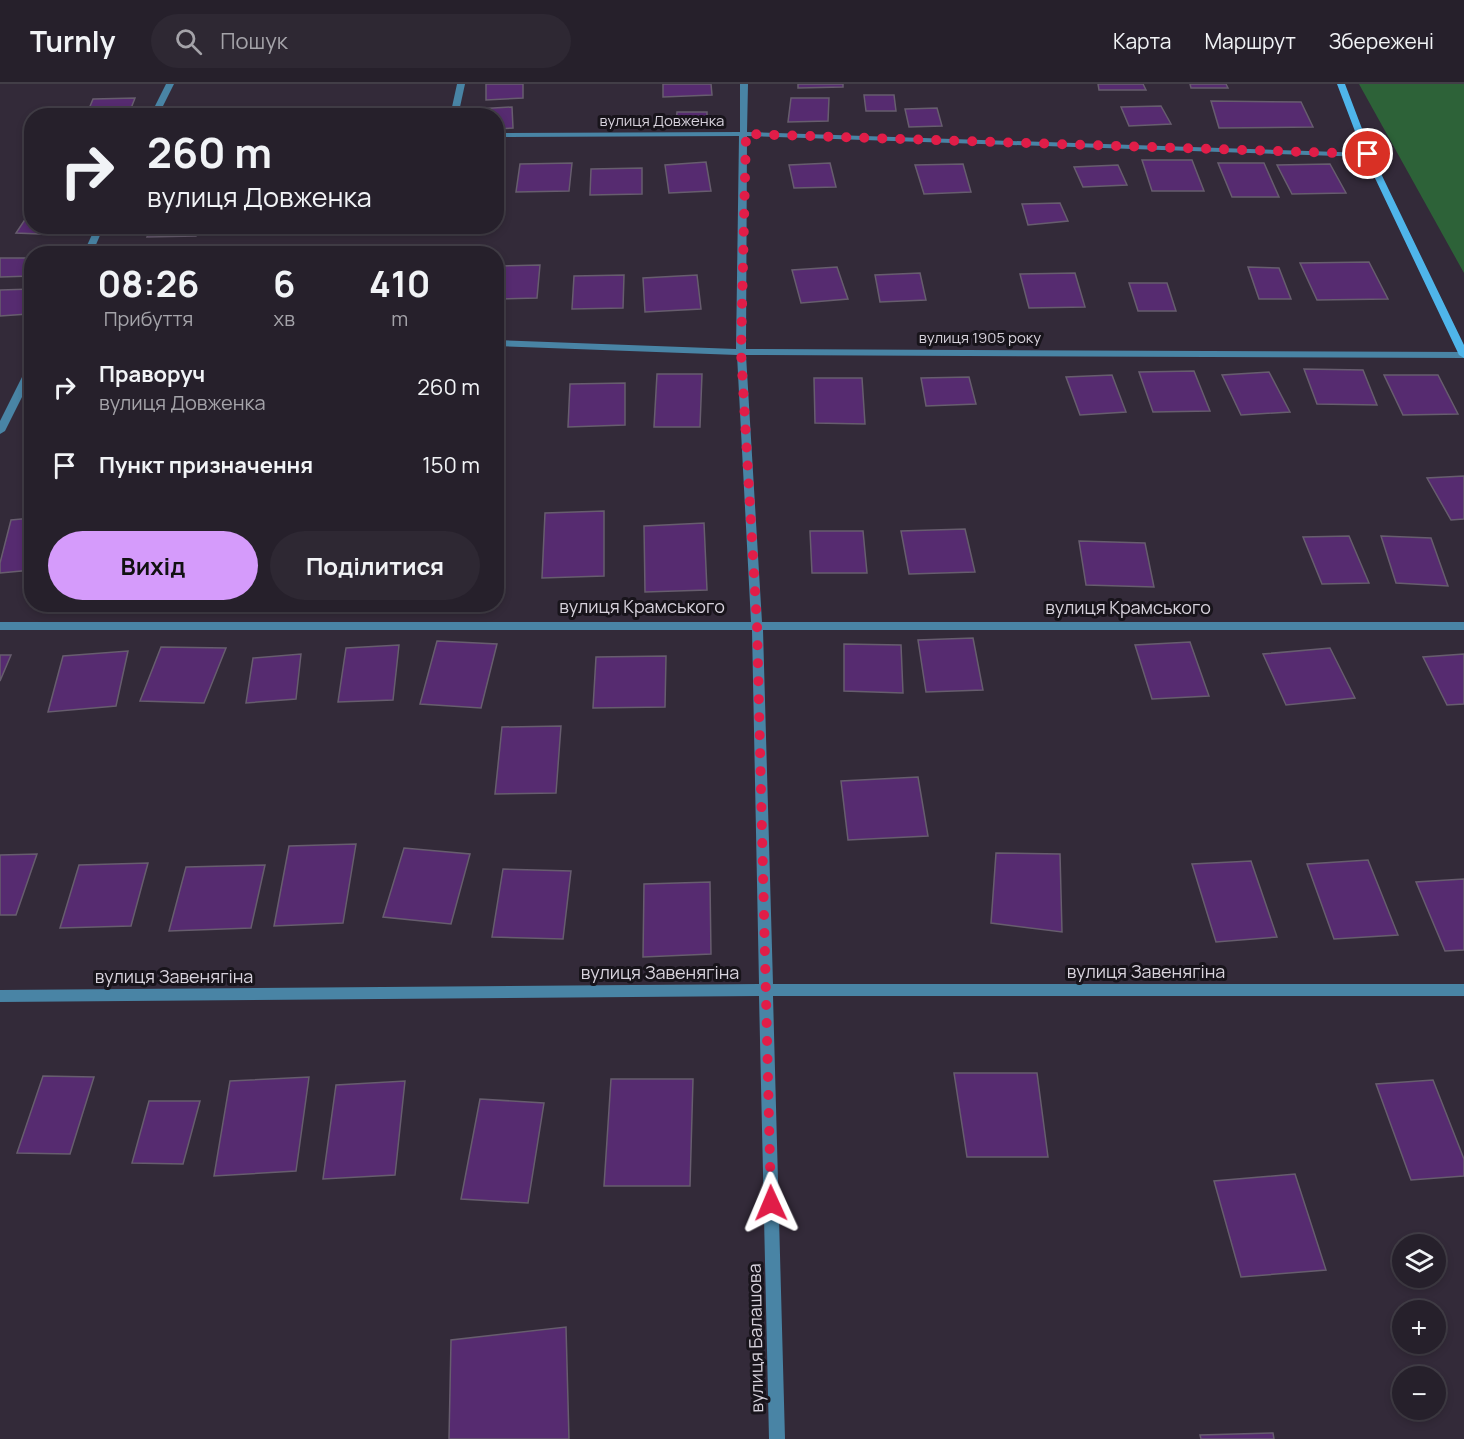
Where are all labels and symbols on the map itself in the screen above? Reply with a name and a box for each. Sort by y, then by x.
street label: вулиця Довженка [600,110,724,131]
pin [1342,128,1393,179]
street label: вулиця 1905 року [919,327,1041,348]
street label: вулиця Крамського [559,594,725,618]
street label: вулиця Крамського [1045,595,1211,619]
street label: вулиця Завенягіна [1067,959,1225,983]
street label: вулиця Завенягіна [581,960,739,984]
street label: вулиця Завенягіна [95,964,253,988]
position arrow [739,1171,803,1235]
street label: вулиця Балашова [742,1263,768,1413]

